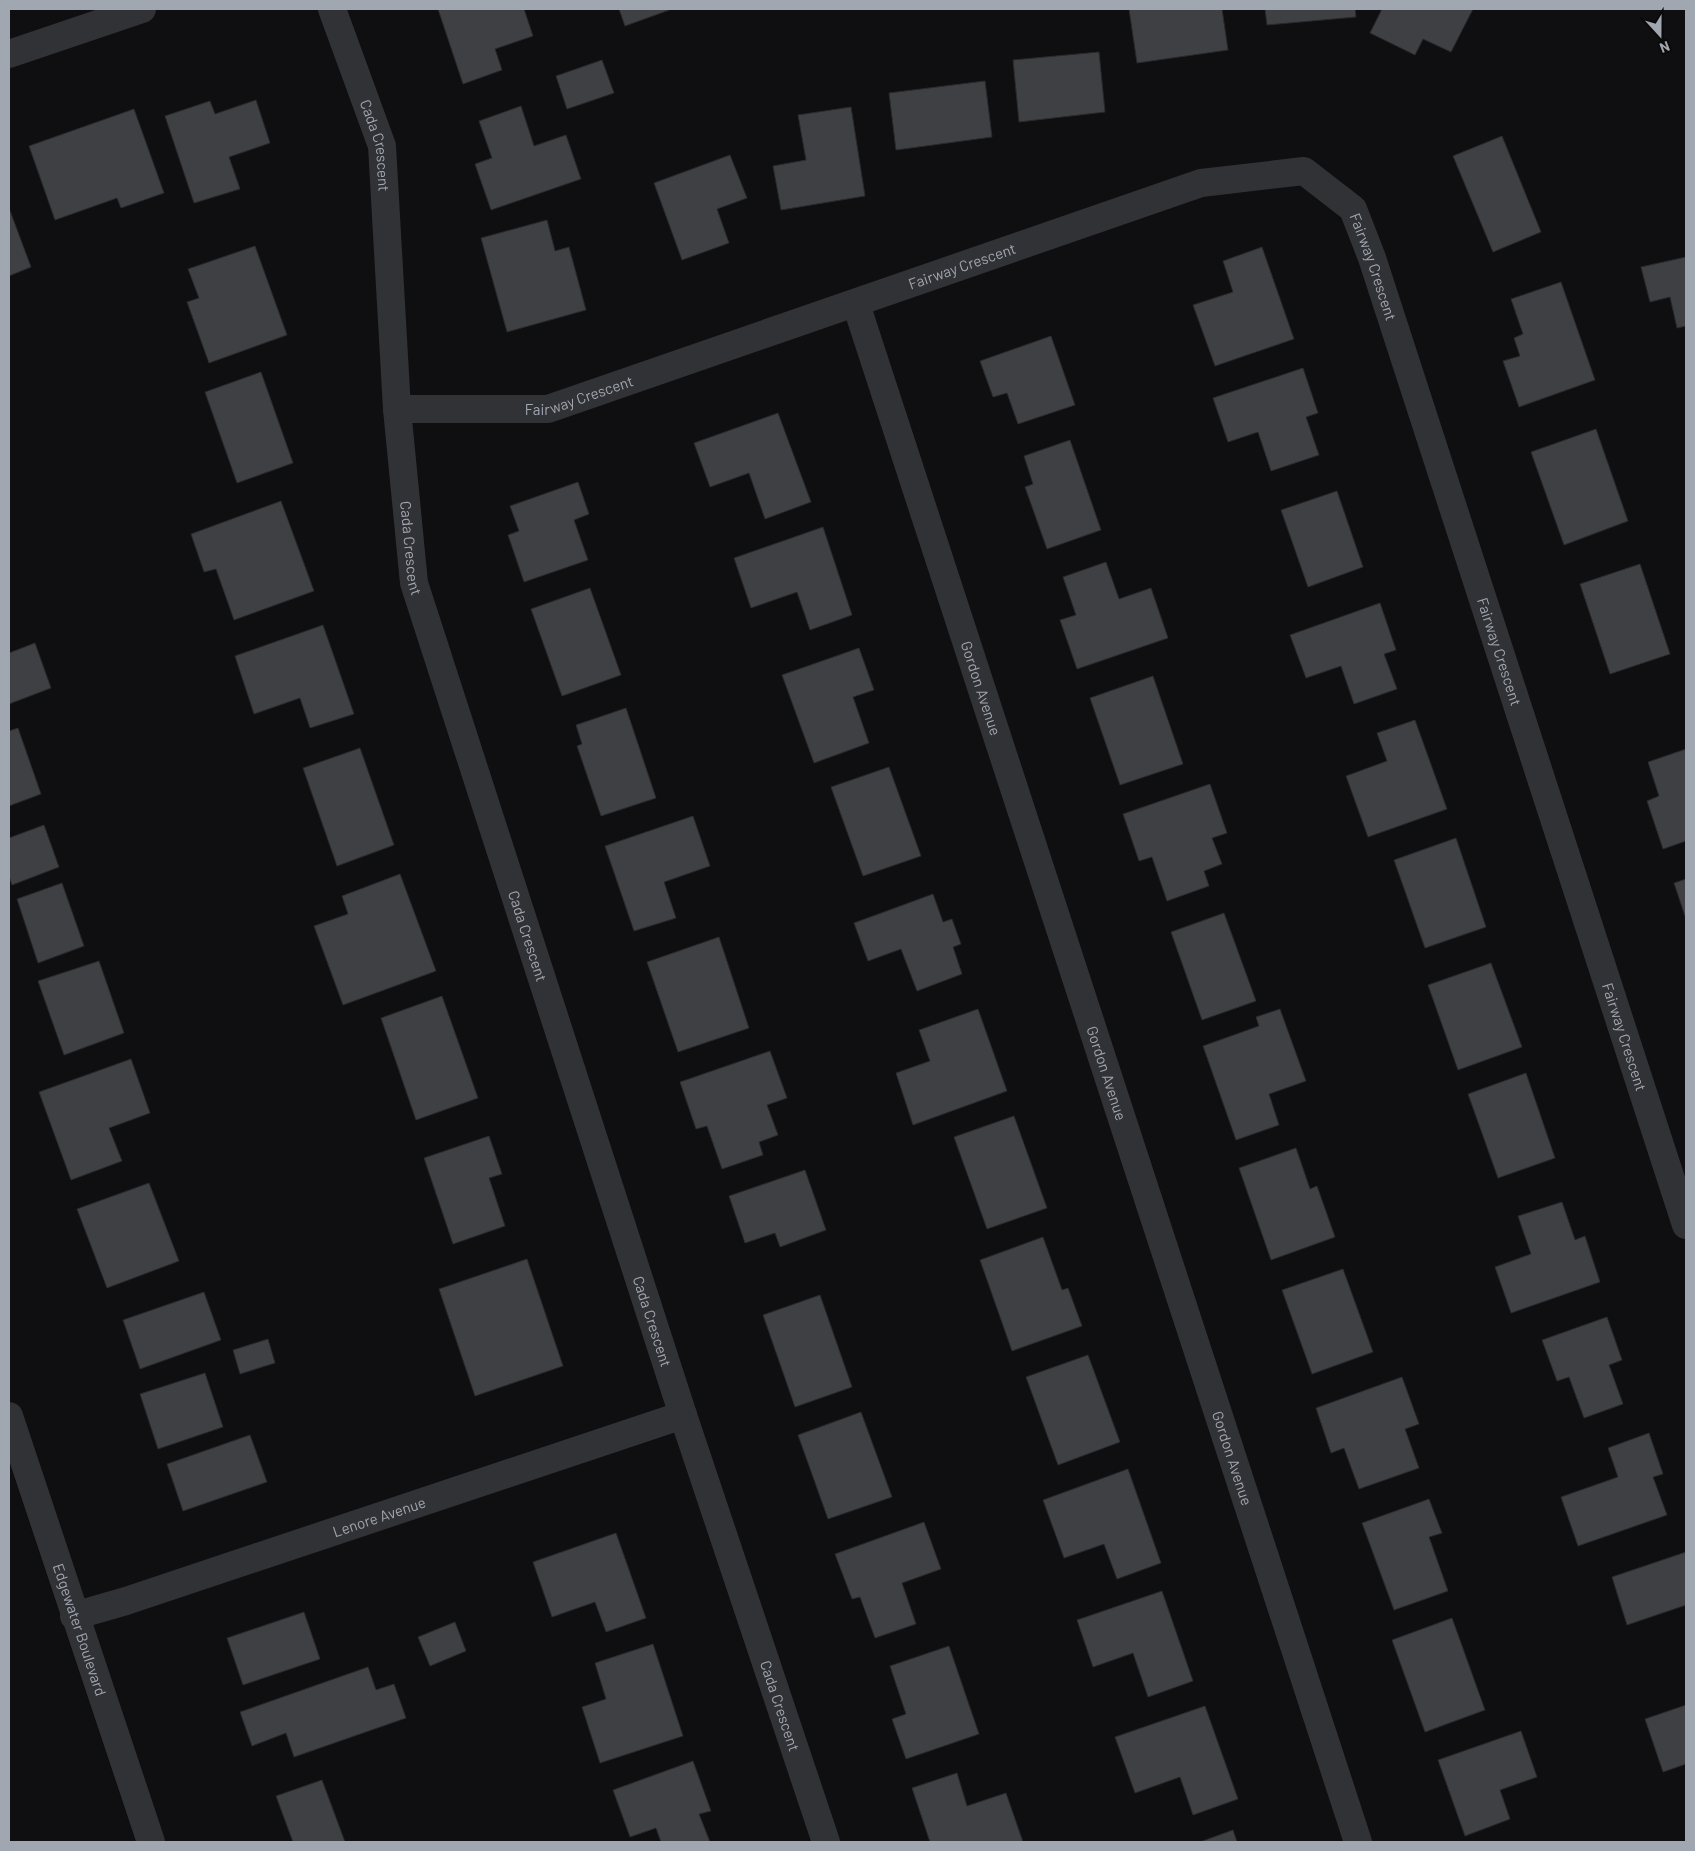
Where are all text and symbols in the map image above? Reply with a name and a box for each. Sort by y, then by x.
north arrow [1635,10,1685,60]
text: N [1657,38,1672,57]
street label: Cada Crescent [357,97,394,192]
street label: Fairway Crescent [1346,210,1401,323]
street label: Fairway Crescent [906,239,1018,293]
street label: Fairway Crescent [525,371,635,418]
street label: Cada Crescent [397,500,426,597]
street label: Fairway Crescent [1474,595,1526,708]
street label: Gordon Avenue [958,639,1005,737]
street label: Cada Crescent [505,888,551,984]
street label: Fairway Crescent [1599,980,1651,1093]
street label: Gordon Avenue [1083,1024,1131,1122]
street label: Cada Crescent [630,1274,676,1369]
street label: Gordon Avenue [1209,1409,1256,1507]
street label: Lenore Avenue [330,1493,428,1540]
street label: Edgewater Boulevard [50,1561,111,1698]
street label: Cada Crescent [757,1658,804,1753]

